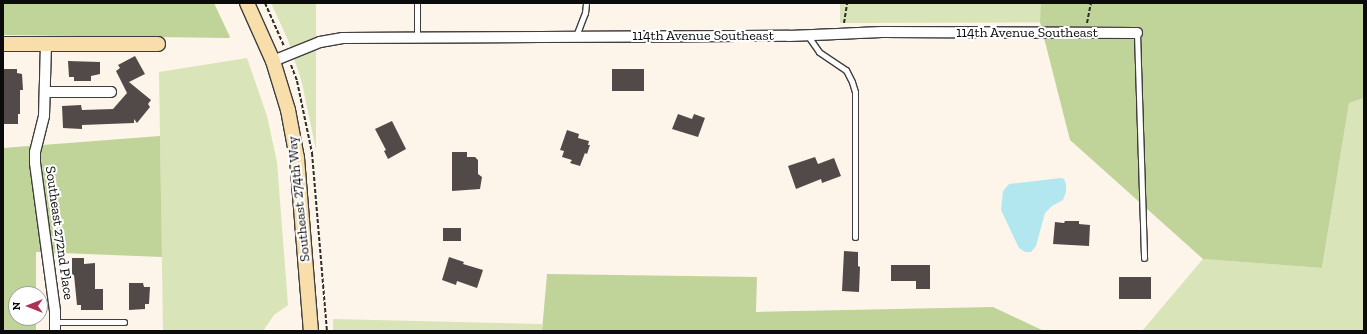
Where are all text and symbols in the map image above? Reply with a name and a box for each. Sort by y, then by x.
street label: 114th Avenue Southeast [956,25,1098,41]
street label: 114th Avenue Southeast [632,28,774,44]
street label: Southeast 274th Way [284,135,314,263]
street label: Southeast 272nd Place [41,165,77,301]
north arrow [8,286,48,326]
text: N [10,302,23,310]

